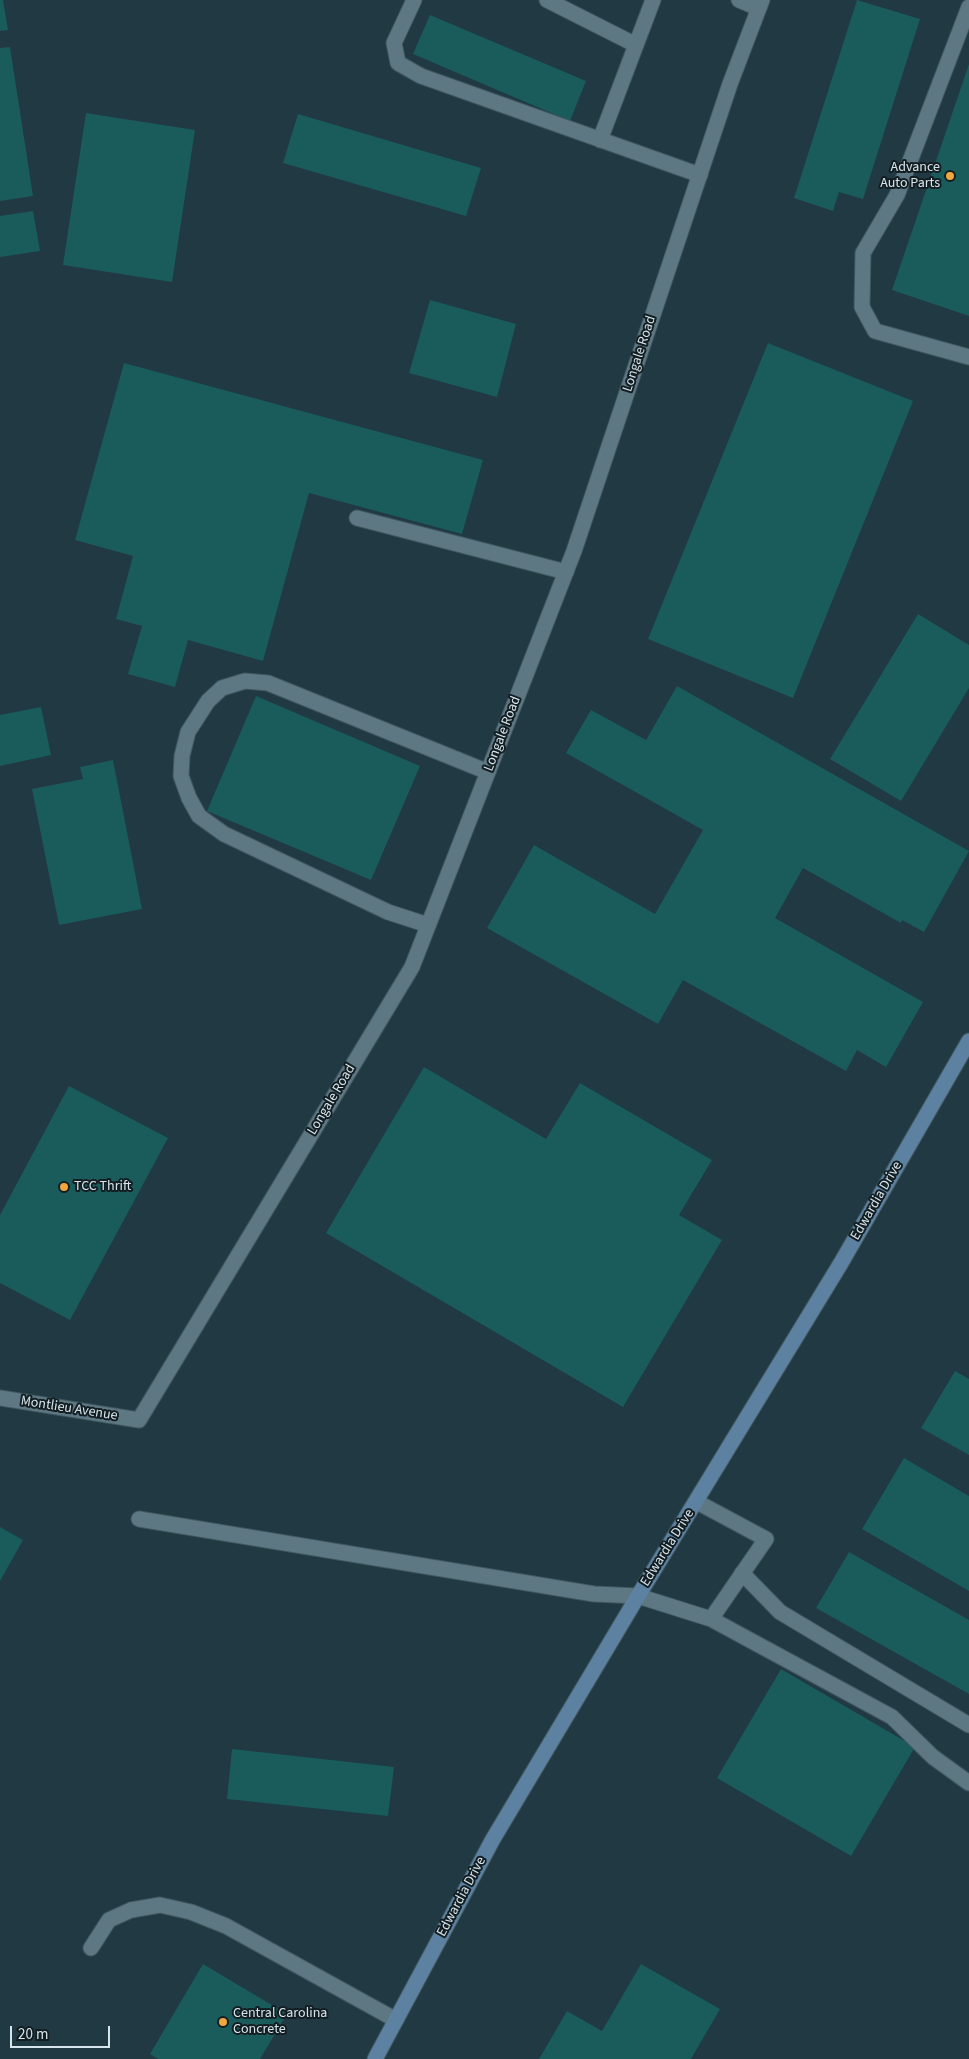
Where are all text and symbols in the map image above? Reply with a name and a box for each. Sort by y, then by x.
place label: Advance Auto Parts [880,160,940,192]
marker: Advance Auto Parts [944,170,956,182]
street label: Longale Road [620,314,660,394]
street label: Longale Road [481,694,525,774]
street label: Longale Road [304,1062,360,1138]
street label: Edwardia Drive [848,1159,906,1243]
place label: TCC Thrift [74,1179,131,1195]
marker: TCC Thrift [58,1181,70,1193]
street label: Montlieu Avenue [19,1393,119,1425]
street label: Edwardia Drive [638,1506,698,1590]
street label: Edwardia Drive [434,1854,490,1940]
place label: Central Carolina Concrete [233,2006,327,2038]
scale bar [12,2016,112,2048]
marker: Central Carolina Concrete [217,2016,229,2028]
text: 20 m [18,2024,48,2045]

